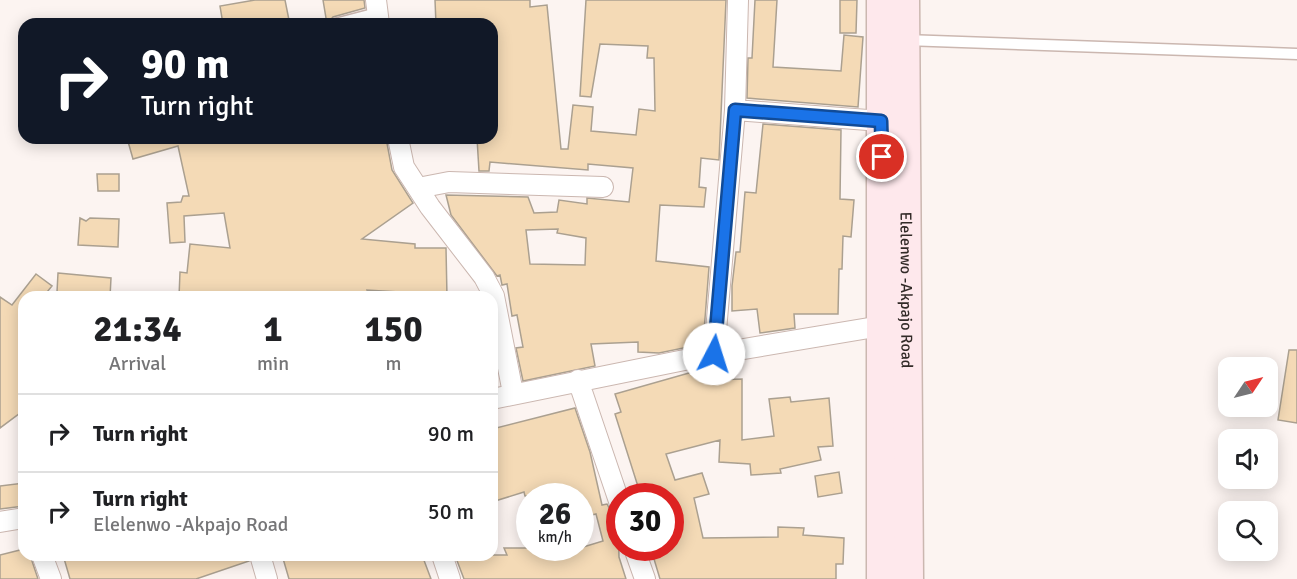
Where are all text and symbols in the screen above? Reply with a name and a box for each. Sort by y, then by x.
text: 90 m [141,39,230,90]
icon: right [42,42,120,120]
text: Turn right [141,90,254,123]
pin [856,131,907,182]
icon: arrive [865,140,898,173]
street label: Elelenwo -Akpajo Road [895,212,917,368]
text: 21:34 [93,307,182,352]
text: 1 [263,307,283,352]
text: 150 [364,307,423,352]
position arrow [682,322,746,386]
text: Arrival [109,351,166,376]
text: min [257,351,289,376]
text: m [386,351,402,376]
north arrow [1218,357,1278,417]
map controls [1218,357,1278,561]
icon: right [42,417,75,450]
text: Turn right [93,420,188,447]
text: 90 m [428,420,474,447]
button: sound [1218,429,1278,489]
speed limit sign: 30 [606,483,684,561]
text: Turn right [93,485,188,512]
icon: right [42,495,75,528]
text: 26 [539,496,571,533]
text: 50 m [428,498,474,525]
button: search [1218,501,1278,561]
text: Elelenwo -Akpajo Road [93,512,288,537]
text: km/h [538,528,572,546]

